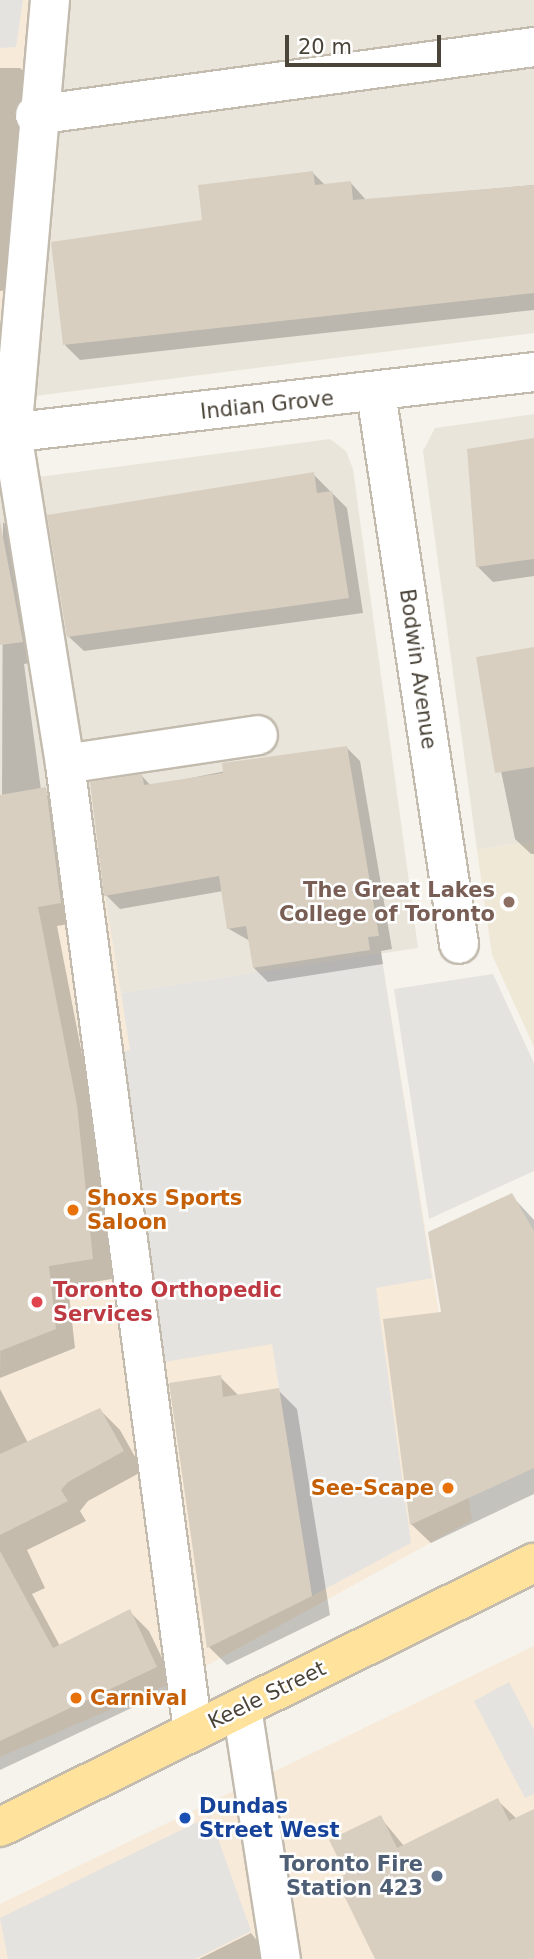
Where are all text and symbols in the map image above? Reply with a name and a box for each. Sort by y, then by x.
scale bar [289,21,445,65]
text: 20 m [298,35,352,59]
street label: Indian Grove [199,385,335,425]
street label: Bodwin Avenue [394,587,442,751]
place label: The Great Lakes College of Toronto [279,877,495,927]
marker: The Great Lakes College of Toronto [501,894,517,910]
place label: Shoxs Sports Saloon [87,1185,242,1235]
marker: Shoxs Sports Saloon [65,1202,81,1218]
place label: Toronto Orthopedic Services [53,1277,282,1327]
marker: Toronto Orthopedic Services [27,1292,47,1312]
place label: See-Scape [311,1475,434,1501]
marker: See-Scape [440,1480,456,1496]
street label: Keele Street [204,1656,330,1734]
place label: Carnival [90,1685,187,1711]
marker: Carnival [68,1690,84,1706]
place label: Dundas Street West [199,1793,340,1843]
marker: Dundas Street West [177,1810,193,1826]
place label: Toronto Fire Station 423 [279,1851,423,1901]
marker: Toronto Fire Station 423 [429,1868,445,1884]

